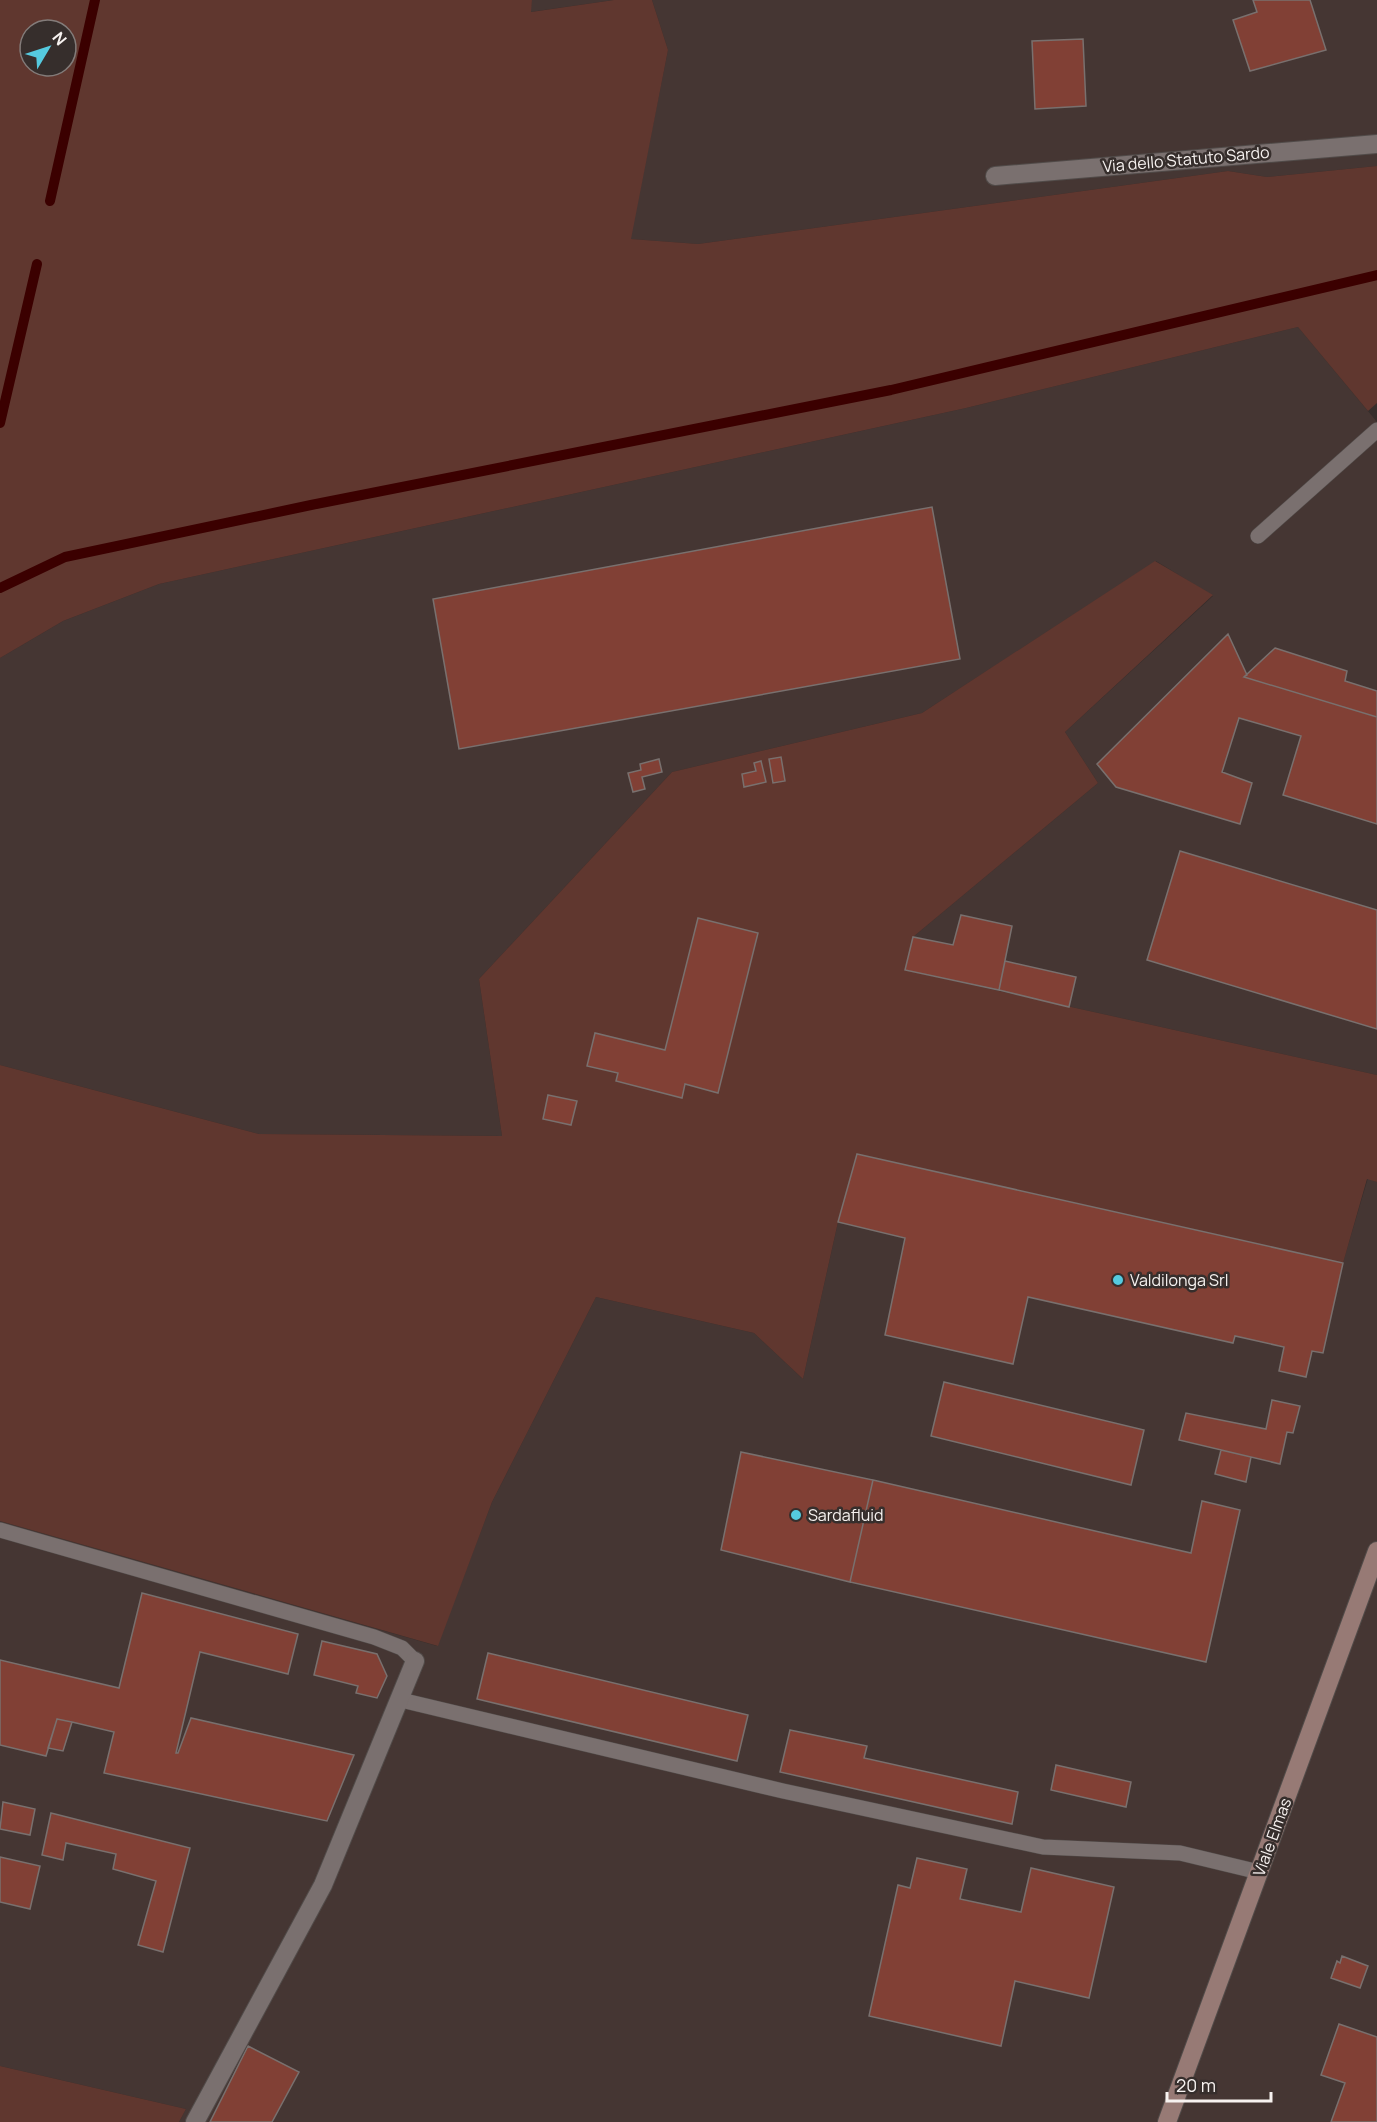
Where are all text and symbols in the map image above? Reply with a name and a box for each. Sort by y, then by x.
north arrow [18,18,78,78]
text: N [47,27,72,50]
street label: Via dello Statuto Sardo [1102,141,1270,177]
place label: Valdilonga Srl [1130,1269,1228,1291]
marker: Valdilonga Srl [1111,1273,1125,1287]
place label: Sardafluid [808,1504,883,1526]
marker: Sardafluid [789,1508,803,1522]
street label: Viale Elmas [1248,1795,1296,1879]
scale bar [1167,2065,1270,2103]
text: 20 m [1176,2073,1216,2097]

